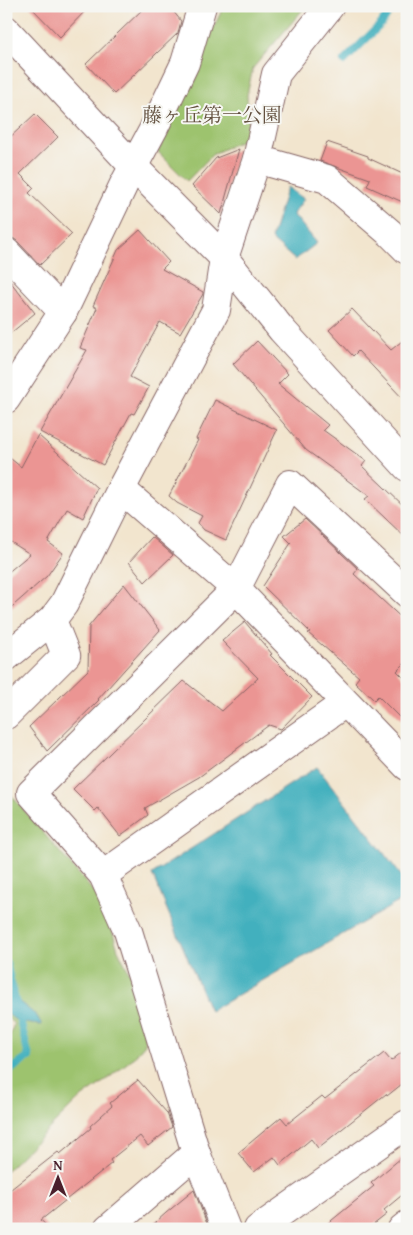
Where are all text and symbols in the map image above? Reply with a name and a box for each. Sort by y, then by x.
park label: 藤ヶ丘第一公園 [142,100,282,129]
north arrow [32,1152,82,1202]
text: N [53,1155,63,1175]

